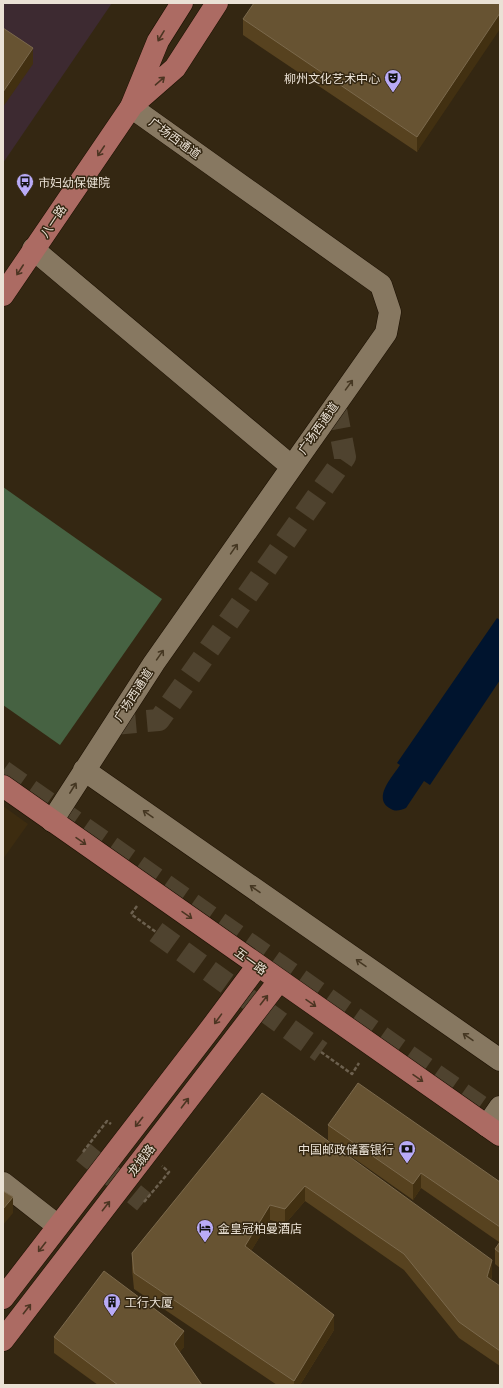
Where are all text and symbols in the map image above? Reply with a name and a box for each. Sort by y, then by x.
one-way arrow [157,30,165,42]
theatre icon: 柳州文化艺术中心 [383,68,403,93]
place label: 柳州文化艺术中心 [284,71,380,86]
one-way arrow [155,77,166,86]
street label: 广场西通道 [146,114,204,162]
one-way arrow [97,145,105,156]
bus stop icon: 市妇幼保健院 [15,172,35,197]
place label: 市妇幼保健院 [38,175,110,190]
street label: 八一路 [37,202,69,240]
one-way arrow [16,264,24,275]
one-way arrow [345,380,353,391]
street label: 广场西通道 [295,399,341,457]
one-way arrow [230,543,238,554]
one-way arrow [156,650,164,661]
street label: 广场西通道 [110,666,156,724]
one-way arrow [69,782,77,793]
one-way arrow [143,810,154,818]
one-way arrow [75,837,86,845]
one-way arrow [249,885,260,893]
one-way arrow [181,911,192,919]
street label: 五一路 [232,944,270,978]
one-way arrow [356,959,367,967]
one-way arrow [260,994,269,1005]
one-way arrow [305,999,316,1007]
one-way arrow [214,1013,222,1024]
one-way arrow [463,1033,474,1041]
one-way arrow [412,1074,423,1082]
one-way arrow [181,1097,189,1108]
one-way arrow [135,1116,143,1127]
bank icon: 中国邮政储蓄银行 [397,1139,417,1164]
street label: 龙城路 [124,1141,158,1179]
place label: 中国邮政储蓄银行 [298,1142,394,1157]
one-way arrow [102,1201,110,1212]
hotel icon: 金皇冠柏曼酒店 [195,1218,215,1243]
place label: 金皇冠柏曼酒店 [218,1221,302,1236]
one-way arrow [38,1241,47,1252]
building icon: 工行大厦 [102,1292,122,1317]
place label: 工行大厦 [125,1295,173,1310]
one-way arrow [22,1304,31,1315]

